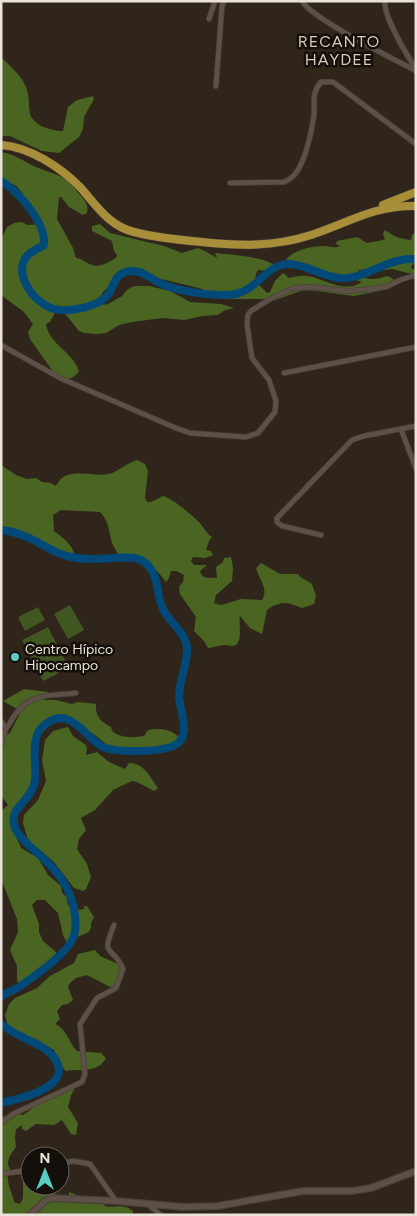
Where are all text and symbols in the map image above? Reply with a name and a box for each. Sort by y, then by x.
district label: RECANTO HAYDEE [298,32,380,69]
place label: Centro Hípico Hipocampo [25,641,113,674]
marker: Centro Hípico Hipocampo [9,651,21,663]
north arrow [20,1146,70,1196]
text: N [40,1150,50,1167]

